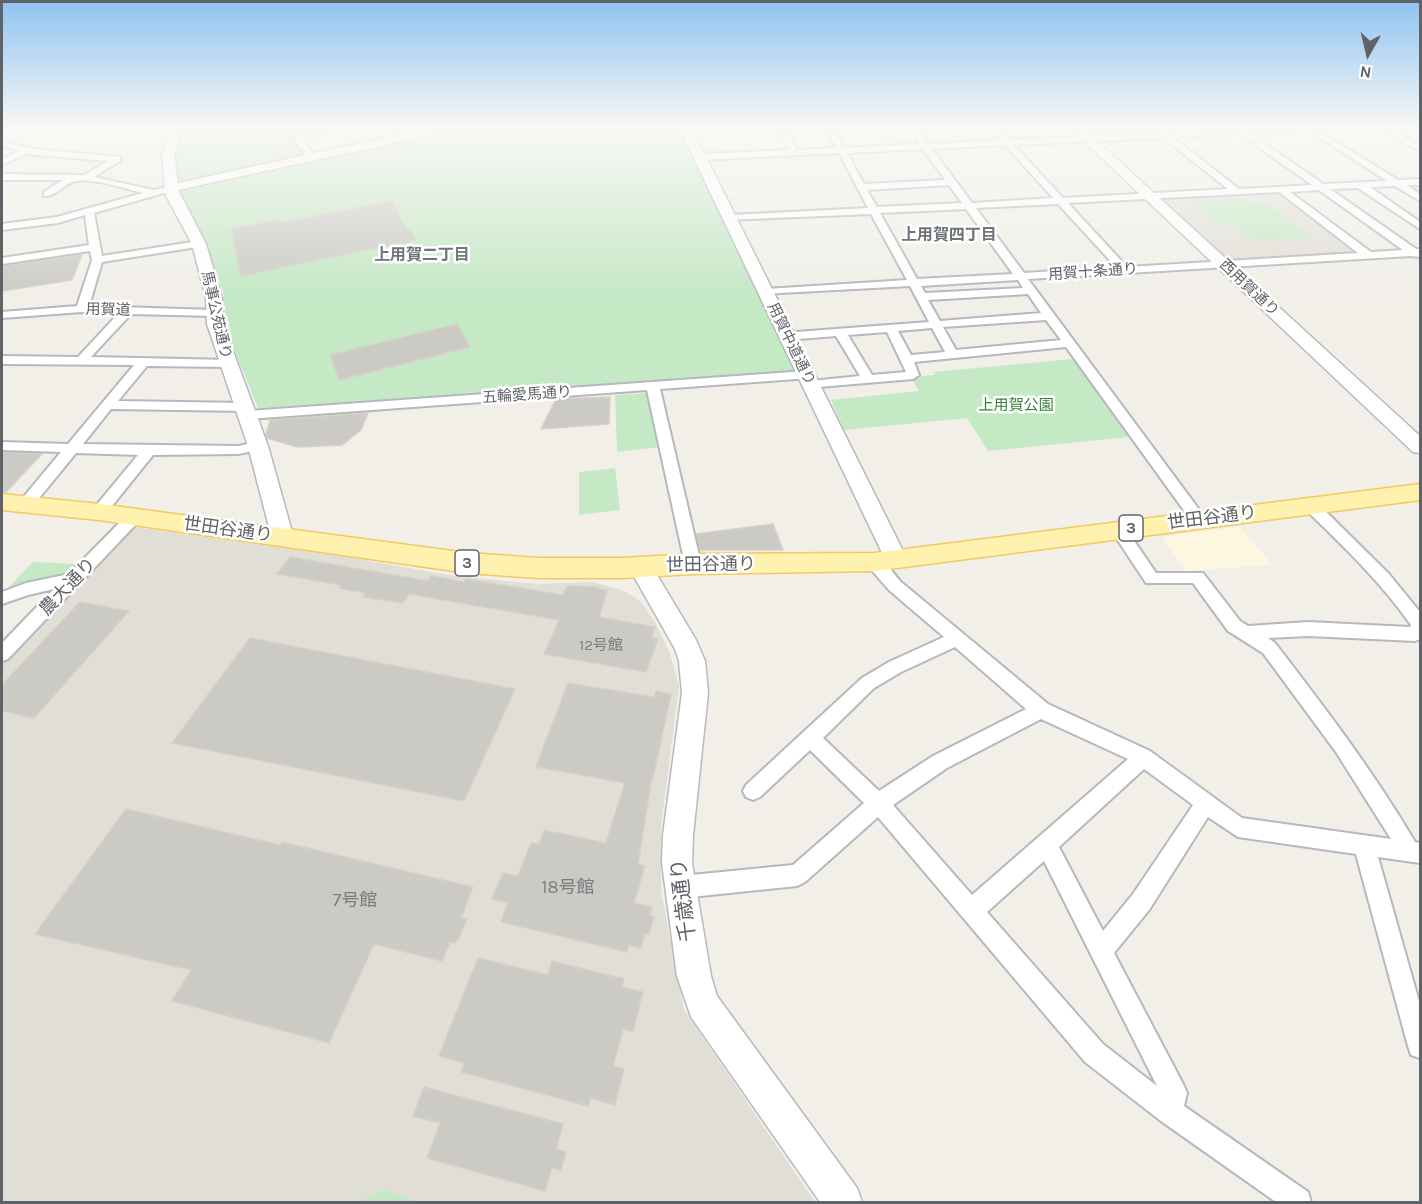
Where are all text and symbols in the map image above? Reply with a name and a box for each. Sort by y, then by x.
north arrow [1338,24,1398,84]
text: N [1358,62,1372,83]
district label: 上用賀四丁目 [901,225,997,245]
district label: 上用賀二丁目 [374,245,470,265]
street label: 西用賀通り [1215,256,1283,320]
street label: 用賀十条通り [1047,260,1139,284]
street label: 馬事公苑通り [197,269,235,361]
street label: 用賀中道通り [763,300,819,388]
street label: 用賀道 [85,301,131,319]
street label: 五輪愛馬通り [481,383,573,407]
park label: 上用賀公園 [979,397,1053,415]
street label: 世田谷通り [1166,502,1258,534]
street label: 世田谷通り [182,513,274,547]
road number: 3 [1119,515,1143,541]
road number: 3 [455,550,479,576]
street label: 世田谷通り [666,553,756,577]
street label: 農大通り [35,554,101,620]
house number: 12号館 [579,637,623,655]
street label: 千歳通り [666,857,702,943]
house number: 18号館 [541,877,595,899]
house number: 7号館 [333,890,377,912]

